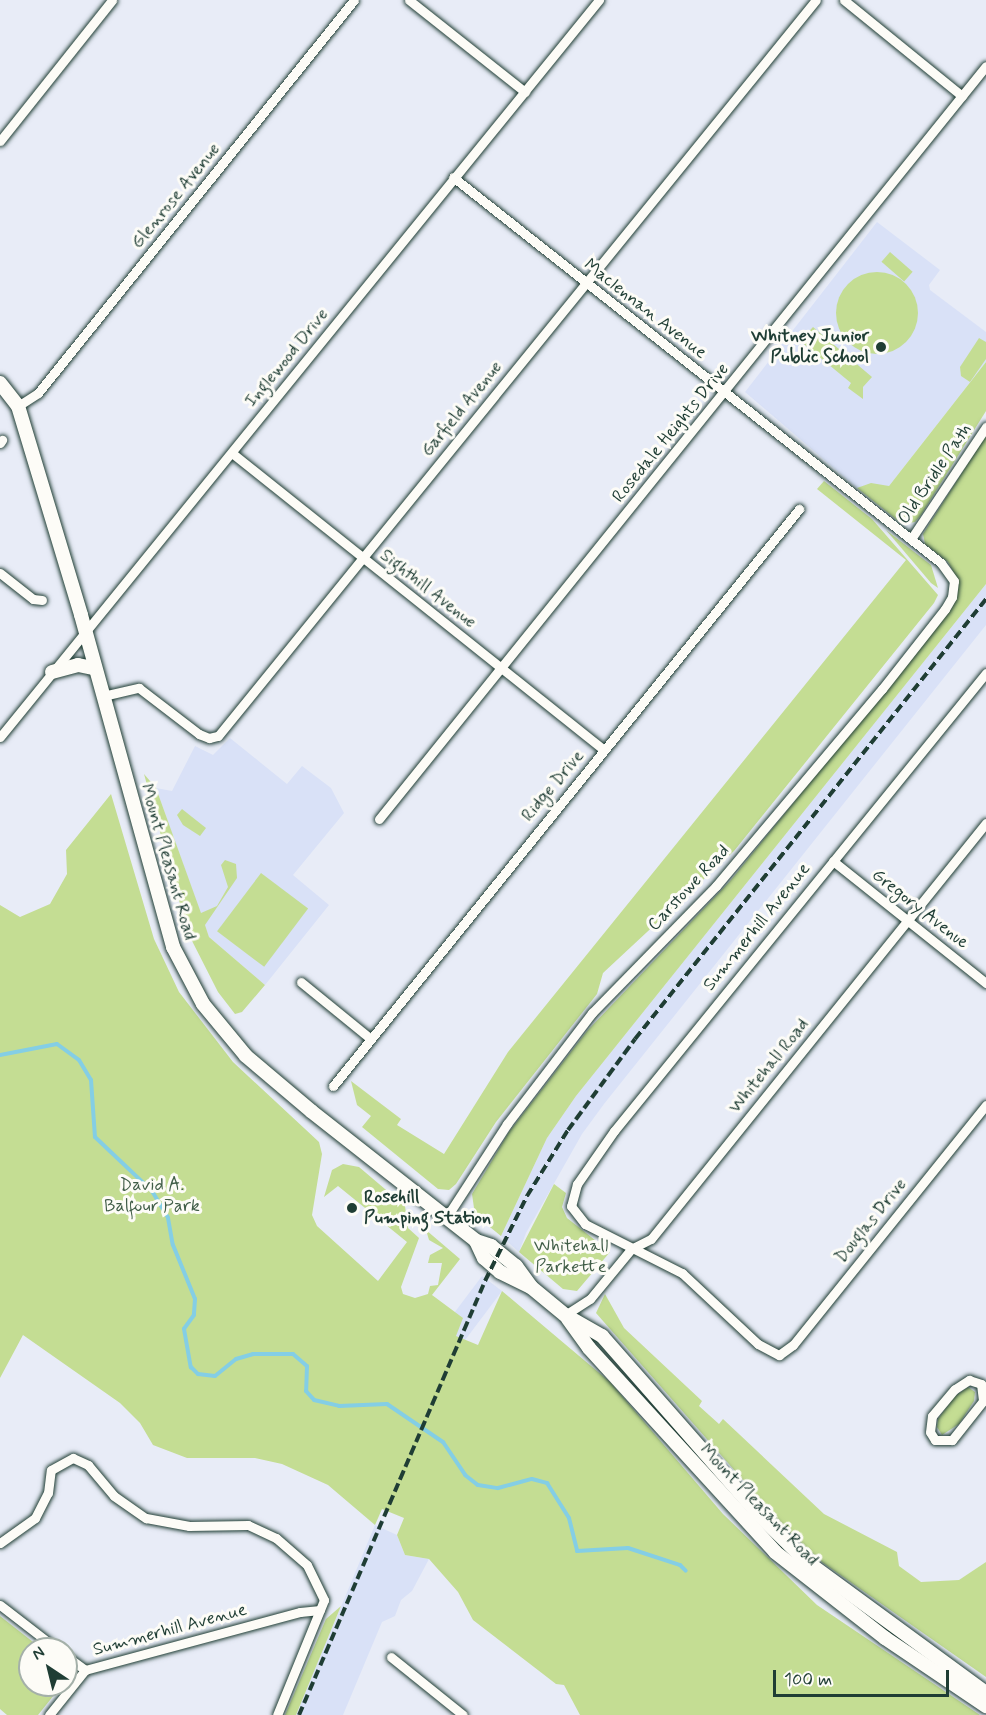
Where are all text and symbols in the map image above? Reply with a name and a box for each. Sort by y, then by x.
street label: Glenrose Avenue [126,138,226,254]
street label: Maclennan Avenue [579,254,711,364]
street label: Inglewood Drive [241,305,333,411]
place label: Whitney Junior Public School [750,326,869,368]
marker: Whitney Junior Public School [874,340,888,354]
street label: Garfield Avenue [416,355,508,463]
street label: Rosedale Heights Drive [608,359,734,507]
street label: Old Bridle Path [894,420,976,528]
street label: Sighthill Avenue [374,544,482,634]
street label: Ridge Drive [517,746,589,826]
street label: Mount Pleasant Road [135,782,201,942]
street label: Carstowe Road [643,840,735,936]
street label: Summerhill Avenue [700,861,814,993]
street label: Gregory Avenue [865,863,975,955]
street label: Whitehall Road [724,1014,814,1118]
park label: David A. Balfour Park [104,1175,200,1218]
street label: Douglas Drive [831,1175,911,1267]
place label: Rosehill Pumping Station [364,1187,487,1230]
marker: Rosehill Pumping Station [345,1201,359,1215]
park label: Whitehall Parkette [534,1236,608,1278]
street label: Mount Pleasant Road [695,1440,823,1570]
street label: Summerhill Avenue [93,1600,247,1660]
north arrow [18,1637,78,1697]
text: N [28,1642,49,1665]
scale bar [776,1658,952,1696]
text: 100 m [784,1668,832,1692]

